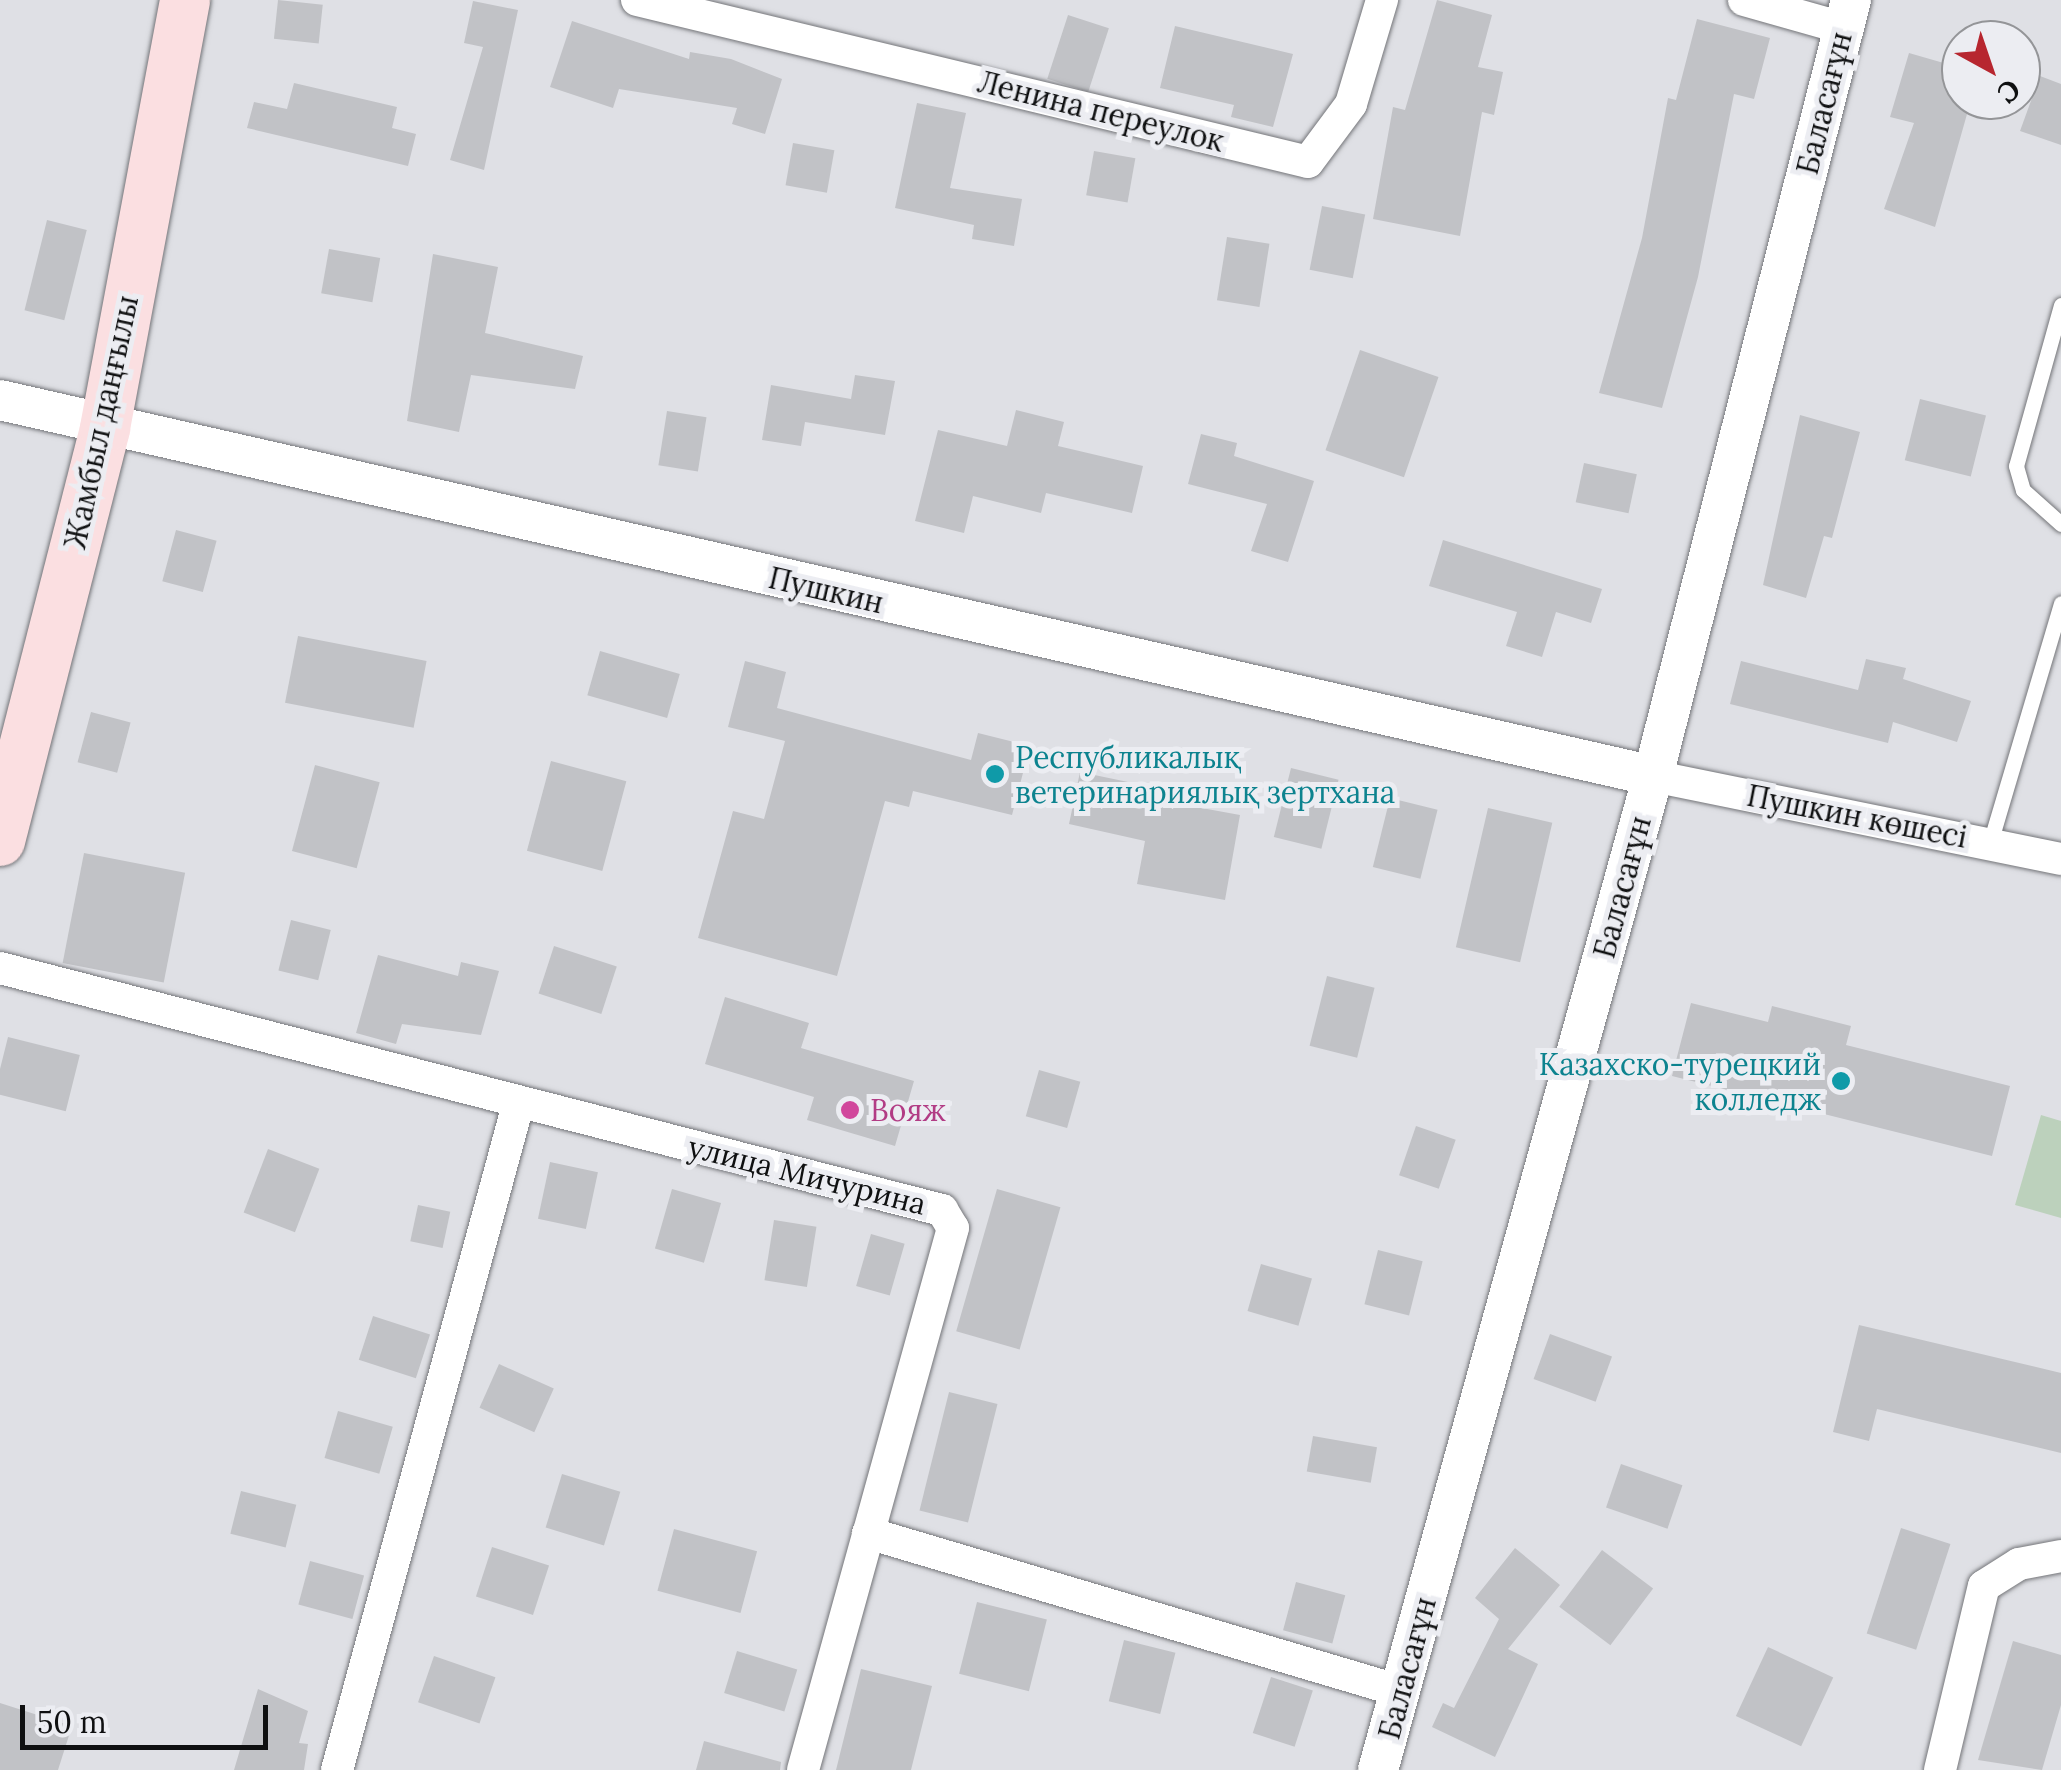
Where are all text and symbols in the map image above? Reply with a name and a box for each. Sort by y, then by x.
north arrow [1941,20,2041,120]
street label: Баласағұн [1789,28,1859,178]
street label: Ленина переулок [974,63,1228,159]
text: С [1990,71,2028,111]
street label: Жамбыл даңғылы [57,292,145,552]
street label: Пушкин [765,559,887,621]
place label: Республикалық ветеринариялық зертхана [1015,739,1395,810]
marker: Республикалық ветеринариялық зертхана [984,763,1006,785]
street label: Пушкин көшесі [1744,777,1970,855]
street label: Баласағұн [1586,812,1658,962]
place label: Казахско-турецкий колледж [1539,1046,1821,1116]
marker: Казахско-турецкий колледж [1830,1070,1852,1092]
place label: Вояж [870,1092,946,1128]
marker: Вояж [839,1099,861,1121]
street label: улица Мичурина [684,1128,930,1222]
street label: Баласағұн [1371,1593,1443,1743]
scale bar [25,1685,272,1747]
text: 50 m [37,1703,107,1741]

